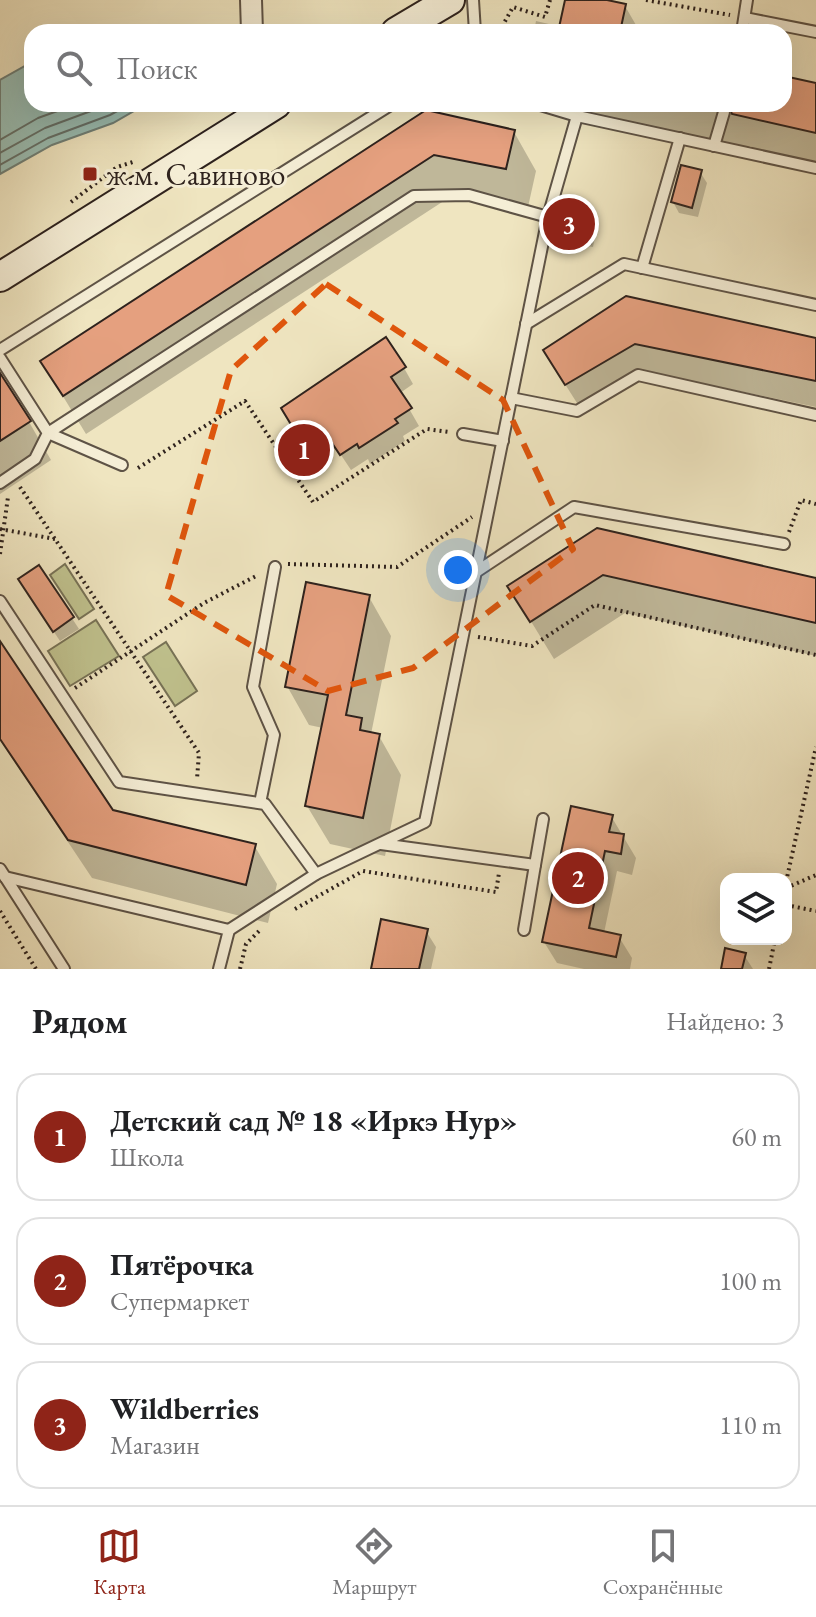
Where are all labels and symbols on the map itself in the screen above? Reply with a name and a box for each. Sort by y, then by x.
place label: ж.м. Савиново [106,155,285,194]
marker: ж.м. Савиново [81,165,99,183]
pin: 3 [543,194,595,254]
pin: 1 [278,420,330,480]
your location [438,550,478,590]
pin: 2 [552,848,604,908]

